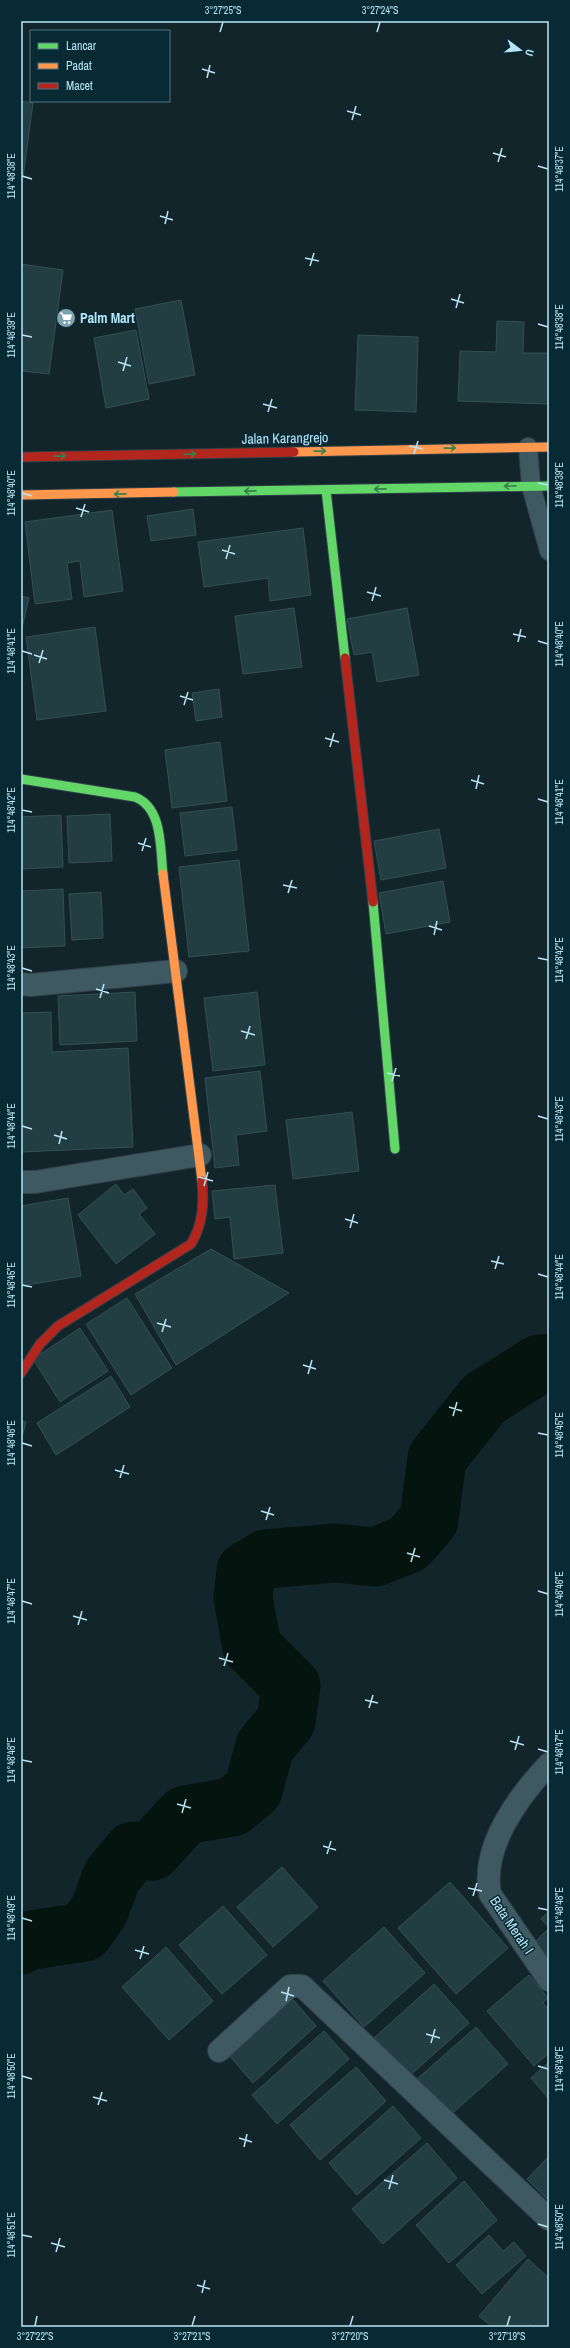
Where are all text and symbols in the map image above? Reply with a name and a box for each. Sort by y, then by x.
text: 3°27'25"S [205,4,242,17]
text: 3°27'24"S [362,4,399,17]
legend [30,30,170,102]
north arrow [500,30,540,70]
text: Lancar [66,38,97,54]
text: U [522,48,537,58]
text: Padat [66,58,92,74]
text: Macet [66,78,93,94]
text: 114°48'37"E [553,146,566,192]
text: 114°48'38"E [5,153,18,199]
text: 114°48'38"E [553,304,566,350]
supermarket icon: Palm Mart [55,307,77,329]
place label: Palm Mart [80,309,135,327]
text: 114°48'39"E [5,312,18,358]
street label: Jalan Karangrejo [241,428,329,448]
one-way arrow [443,445,456,452]
one-way arrow [313,447,326,455]
one-way arrow [183,450,196,458]
one-way arrow [53,453,66,460]
text: 114°48'39"E [553,462,566,508]
text: 114°48'40"E [5,470,18,516]
one-way arrow [504,483,517,490]
one-way arrow [374,485,387,493]
one-way arrow [244,488,257,495]
one-way arrow [114,490,127,498]
text: 114°48'40"E [553,621,566,667]
text: 114°48'41"E [5,628,18,674]
text: 114°48'41"E [553,779,566,825]
text: 114°48'42"E [5,787,18,833]
text: 114°48'42"E [553,937,566,983]
text: 114°48'43"E [5,945,18,991]
text: 114°48'43"E [553,1096,566,1142]
text: 114°48'44"E [5,1103,18,1149]
text: 114°48'44"E [553,1254,566,1300]
text: 114°48'45"E [5,1262,18,1308]
text: 114°48'45"E [553,1412,566,1458]
text: 114°48'46"E [5,1420,18,1466]
text: 114°48'46"E [553,1571,566,1617]
text: 114°48'47"E [5,1578,18,1624]
text: 114°48'47"E [553,1729,566,1775]
text: 114°48'48"E [5,1737,18,1783]
text: 114°48'48"E [553,1887,566,1933]
street label: Bata Merah I [486,1893,538,1957]
text: 114°48'49"E [5,1895,18,1941]
text: 114°48'49"E [553,2046,566,2092]
text: 114°48'50"E [5,2053,18,2099]
text: 114°48'50"E [553,2204,566,2250]
text: 114°48'51"E [5,2212,18,2258]
text: 3°27'22"S [17,2330,54,2343]
text: 3°27'21"S [174,2330,211,2343]
text: 3°27'20"S [332,2330,369,2343]
text: 3°27'19"S [489,2330,526,2343]

